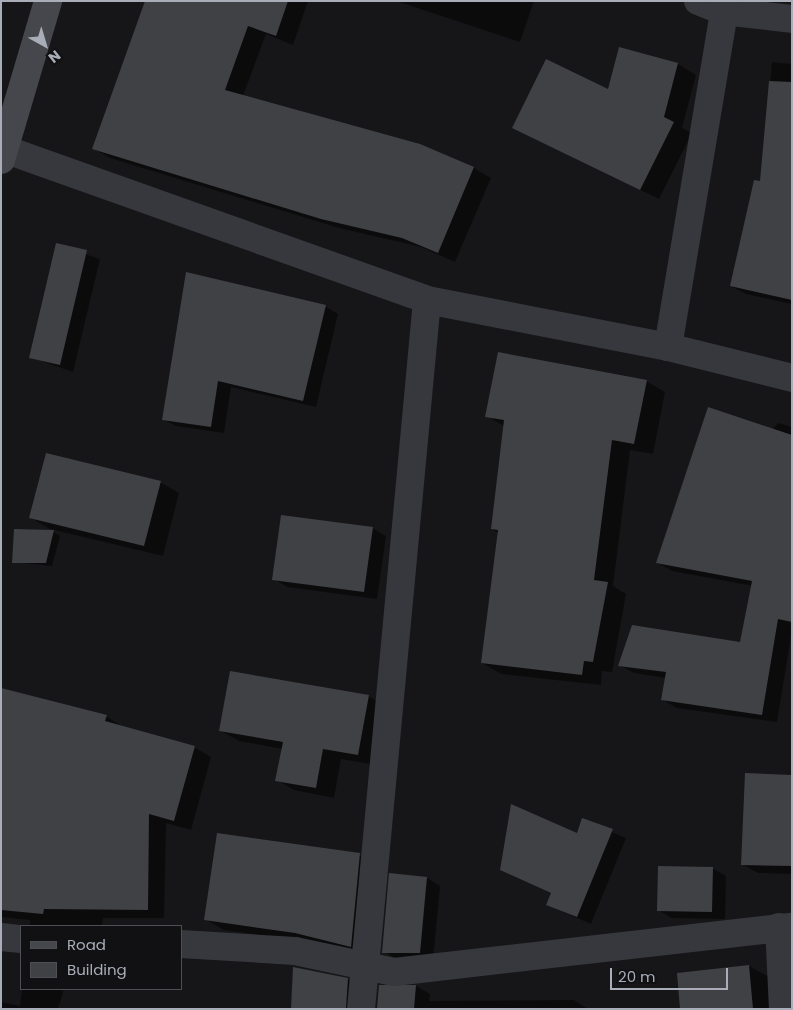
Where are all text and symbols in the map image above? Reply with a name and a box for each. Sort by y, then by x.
north arrow [20,20,70,70]
text: N [44,46,65,68]
legend [20,925,182,990]
text: Road [67,934,106,955]
scale bar [613,958,730,990]
text: Building [67,959,127,980]
text: 20 m [618,966,656,987]

